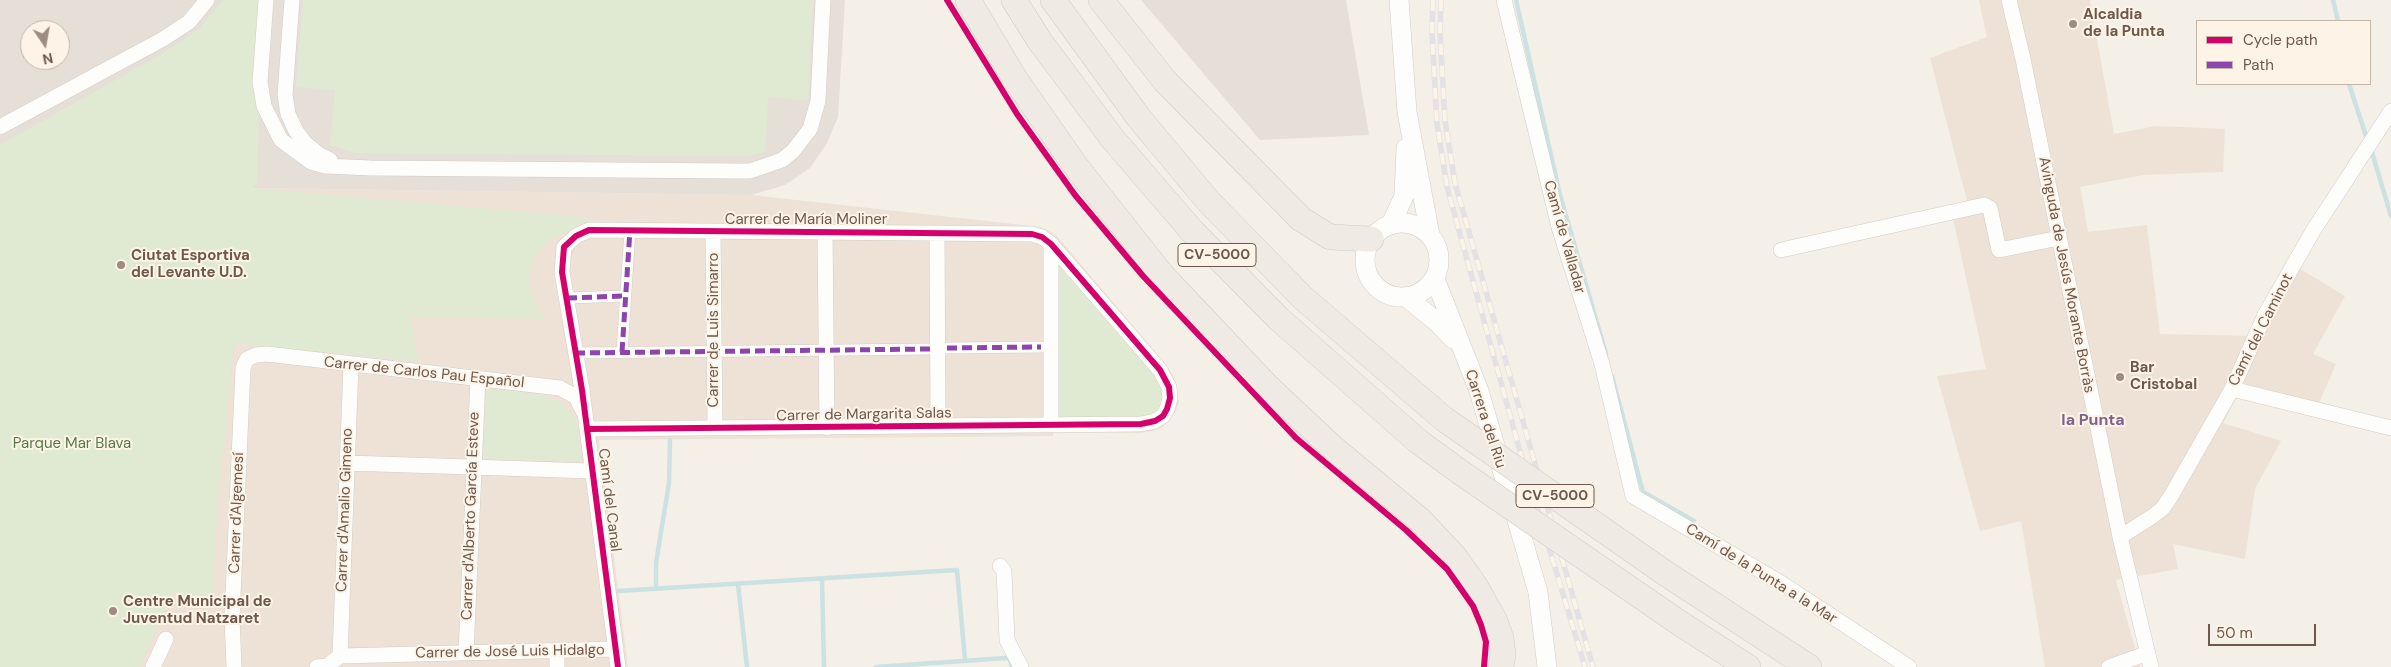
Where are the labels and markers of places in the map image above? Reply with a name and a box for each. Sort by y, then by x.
place label: Alcaldia de la Punta [2083,6,2165,41]
marker: Alcaldia de la Punta [2067,18,2079,30]
place label: Ciutat Esportiva del Levante U.D. [131,247,250,282]
marker: Ciutat Esportiva del Levante U.D. [115,259,127,271]
place label: Bar Cristobal [2130,359,2197,394]
marker: Bar Cristobal [2114,371,2126,383]
place label: Centre Municipal de Juventud Natzaret [123,593,272,628]
marker: Centre Municipal de Juventud Natzaret [107,605,119,617]

